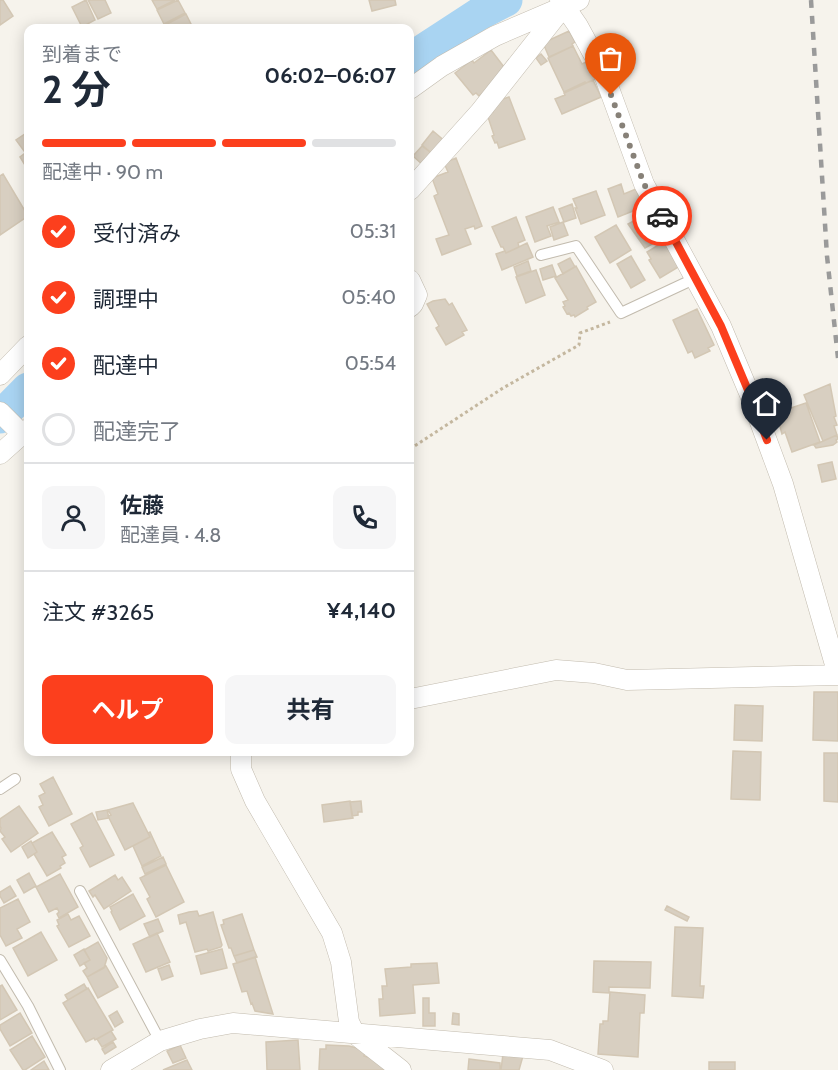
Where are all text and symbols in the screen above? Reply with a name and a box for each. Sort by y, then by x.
pin [585,33,636,95]
text: 到着まで [42,42,122,66]
icon: bag [594,42,627,75]
text: 06:02–06:07 [265,62,396,89]
text: 2 分 [42,65,110,113]
text: 配達中 · 90 m [42,160,163,184]
courier [632,186,692,246]
icon: car [646,200,679,233]
icon: check [42,215,75,248]
text: 05:31 [350,219,396,243]
text: 受付済み [93,220,181,247]
icon: check [42,281,75,314]
text: 05:40 [342,285,396,309]
text: 調理中 [93,286,159,313]
icon: check [42,347,75,380]
text: 05:54 [345,351,396,375]
text: 配達中 [93,352,159,379]
pin [741,378,792,440]
icon: home [750,387,783,420]
text: 配達完了 [93,418,181,445]
button: person [42,486,105,549]
button: phone [333,486,396,549]
text: 佐藤 [120,492,164,519]
text: 配達員 · 4.8 [120,523,221,547]
text: ¥4,140 [327,597,396,624]
text: 注文 #3265 [42,599,154,626]
button: ヘルプ [42,675,213,744]
button: 共有 [225,675,396,744]

